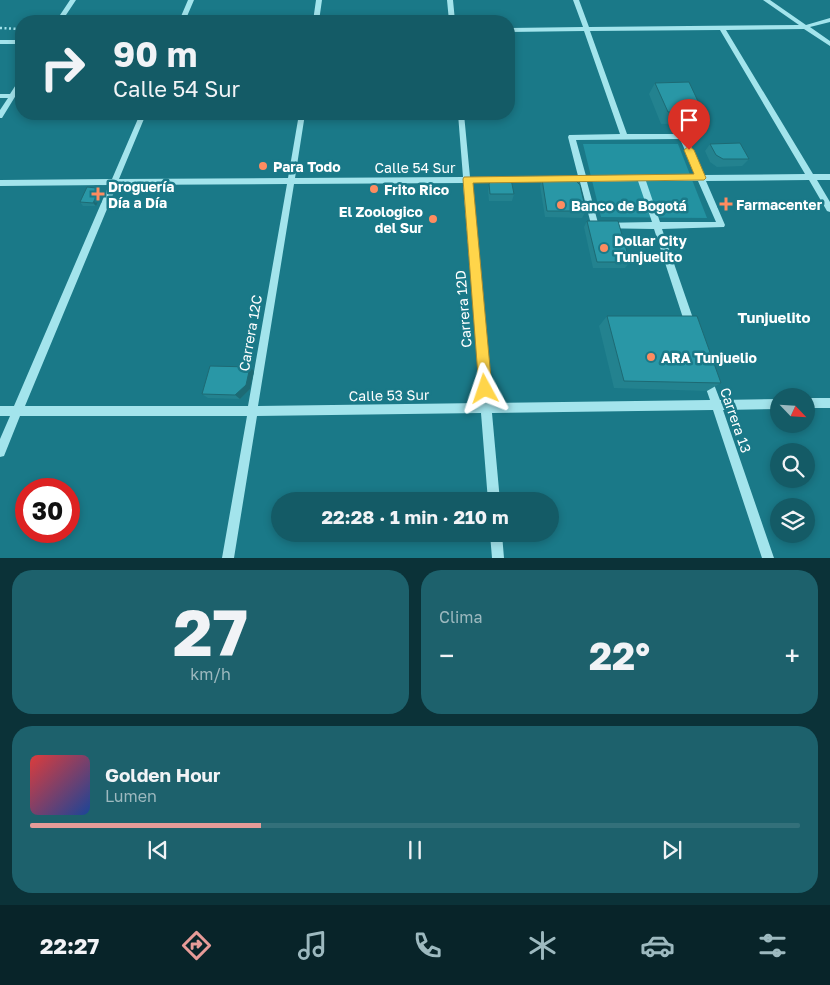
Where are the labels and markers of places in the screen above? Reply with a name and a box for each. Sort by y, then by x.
pin [668,99,710,150]
place label: Para Todo [273,158,341,175]
marker: Para Todo [257,160,269,172]
place label: Droguería Día a Día [108,178,174,211]
place label: Frito Rico [384,181,449,198]
marker: Frito Rico [368,183,380,195]
marker: Droguería Día a Día [92,188,104,200]
place label: Farmacenter [736,196,823,213]
place label: Banco de Bogotá [571,197,687,214]
marker: Farmacenter [720,198,732,210]
marker: Banco de Bogotá [555,199,567,211]
place label: El Zoologico del Sur [339,203,424,236]
marker: El Zoologico del Sur [427,213,439,225]
place label: Dollar City Tunjuelito [614,232,687,265]
marker: Dollar City Tunjuelito [598,242,610,254]
place label: ARA Tunjuelio [661,349,757,366]
marker: ARA Tunjuelio [645,351,657,363]

